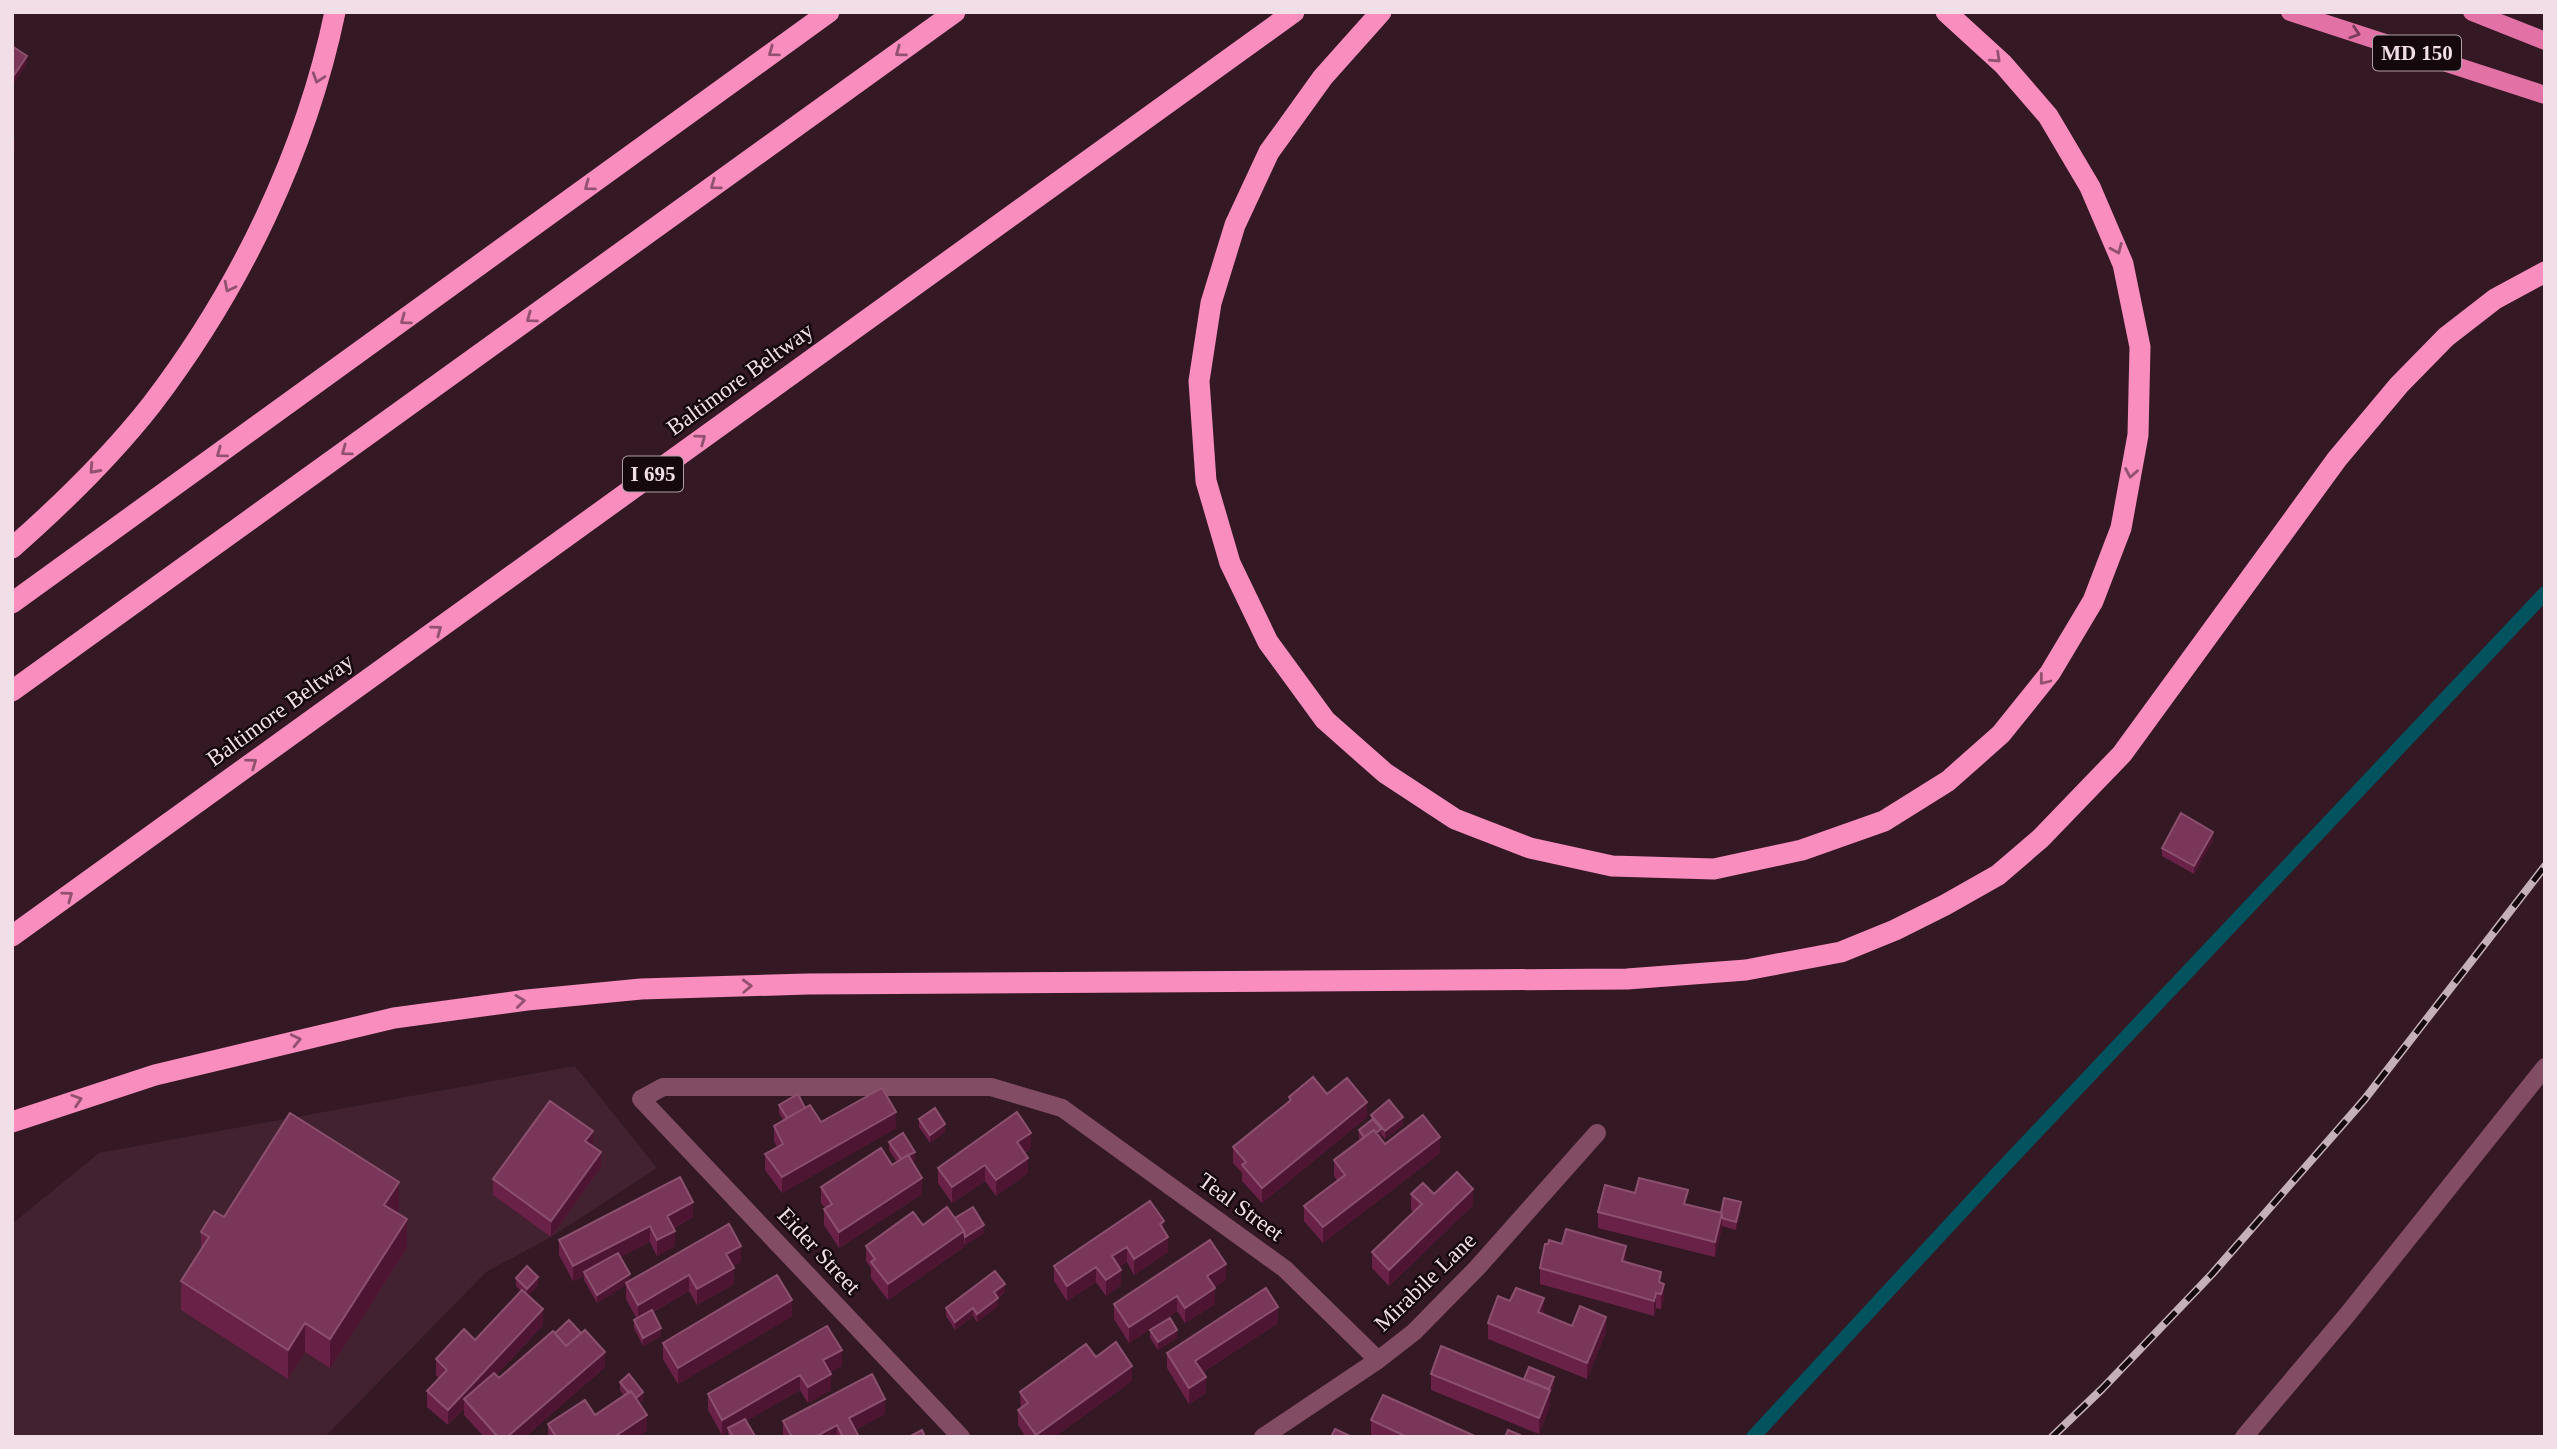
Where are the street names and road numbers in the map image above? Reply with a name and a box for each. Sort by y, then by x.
road number: MD 150 [2373,36,2461,70]
street label: Baltimore Beltway [662,317,818,440]
road number: I 695 [623,456,683,491]
street label: Baltimore Beltway [202,648,358,771]
street label: Teal Street [1194,1168,1289,1246]
street label: Eider Street [773,1203,866,1300]
street label: Mirabile Lane [1369,1228,1481,1336]

